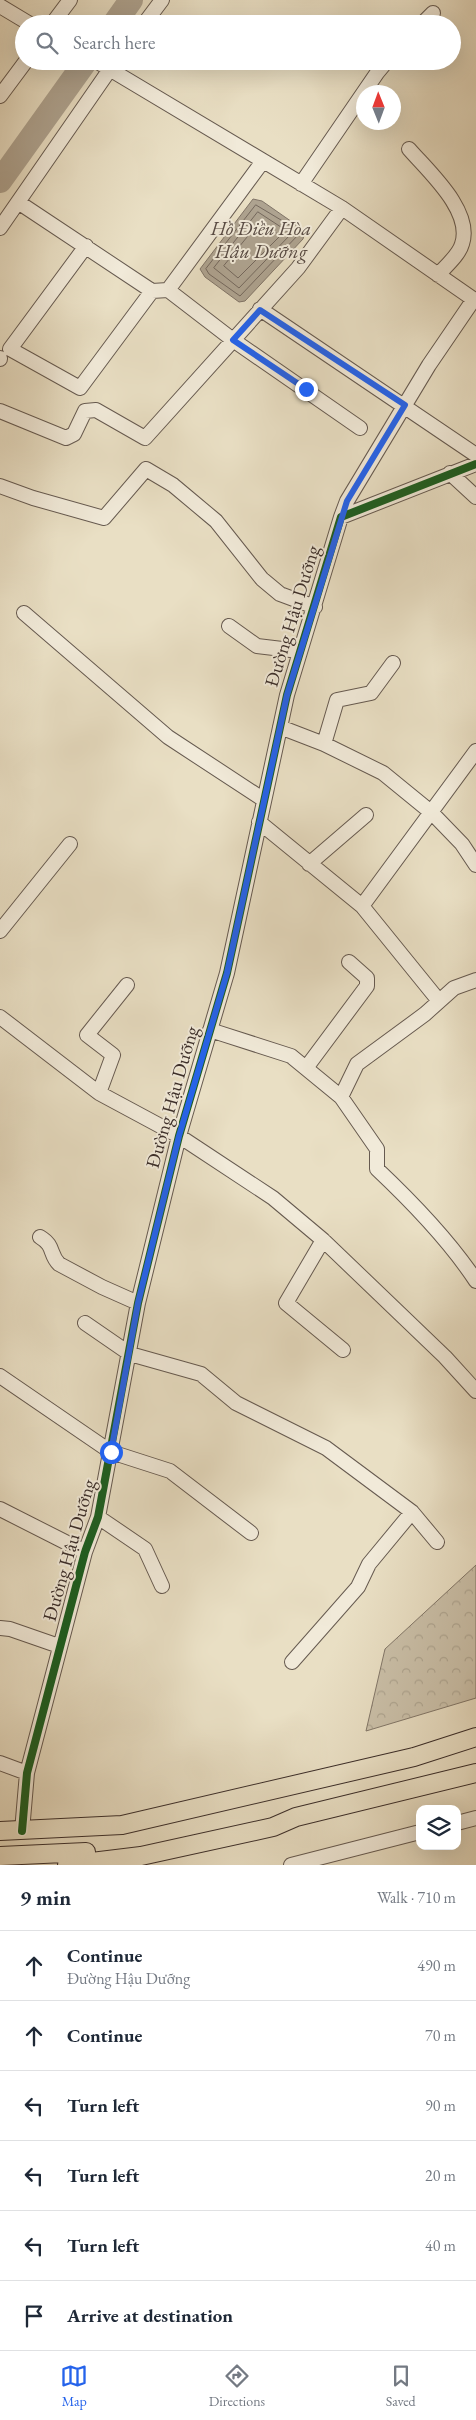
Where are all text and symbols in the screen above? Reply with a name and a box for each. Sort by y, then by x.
search box [15,15,461,70]
icon: search [33,29,61,57]
text: Search here [73,30,155,55]
north arrow [356,85,401,130]
water label: Hồ Điều Hòa Hậu Dưỡng [210,215,311,264]
route end [295,378,318,401]
street label: Đường Hậu Dưỡng [259,542,326,690]
street label: Đường Hậu Dưỡng [140,1023,204,1171]
route start [100,1441,123,1464]
street label: Đường Hậu Dưỡng [37,1476,101,1624]
map controls [416,1805,461,1850]
button: layers [416,1805,461,1850]
text: 9 min [20,1884,71,1911]
text: Walk · 710 m [377,1887,456,1908]
text: Continue [67,1943,142,1968]
icon: ahead [20,1952,48,1980]
text: 490 m [417,1955,456,1976]
text: Đường Hậu Dưỡng [67,1968,190,1989]
icon: ahead [20,2022,48,2050]
text: Continue [67,2023,142,2048]
text: 70 m [425,2025,456,2046]
icon: left [20,2092,48,2120]
text: Turn left [67,2093,139,2118]
text: 90 m [425,2095,456,2116]
icon: left [20,2162,48,2190]
text: Turn left [67,2163,139,2188]
text: 20 m [425,2165,456,2186]
icon: left [20,2232,48,2260]
text: Turn left [67,2233,139,2258]
text: 40 m [425,2235,456,2256]
icon: arrive [20,2302,48,2330]
text: Arrive at destination [67,2303,233,2328]
tab: Map [60,2362,88,2410]
tab: Directions [209,2362,265,2410]
tab: Saved [386,2362,416,2410]

